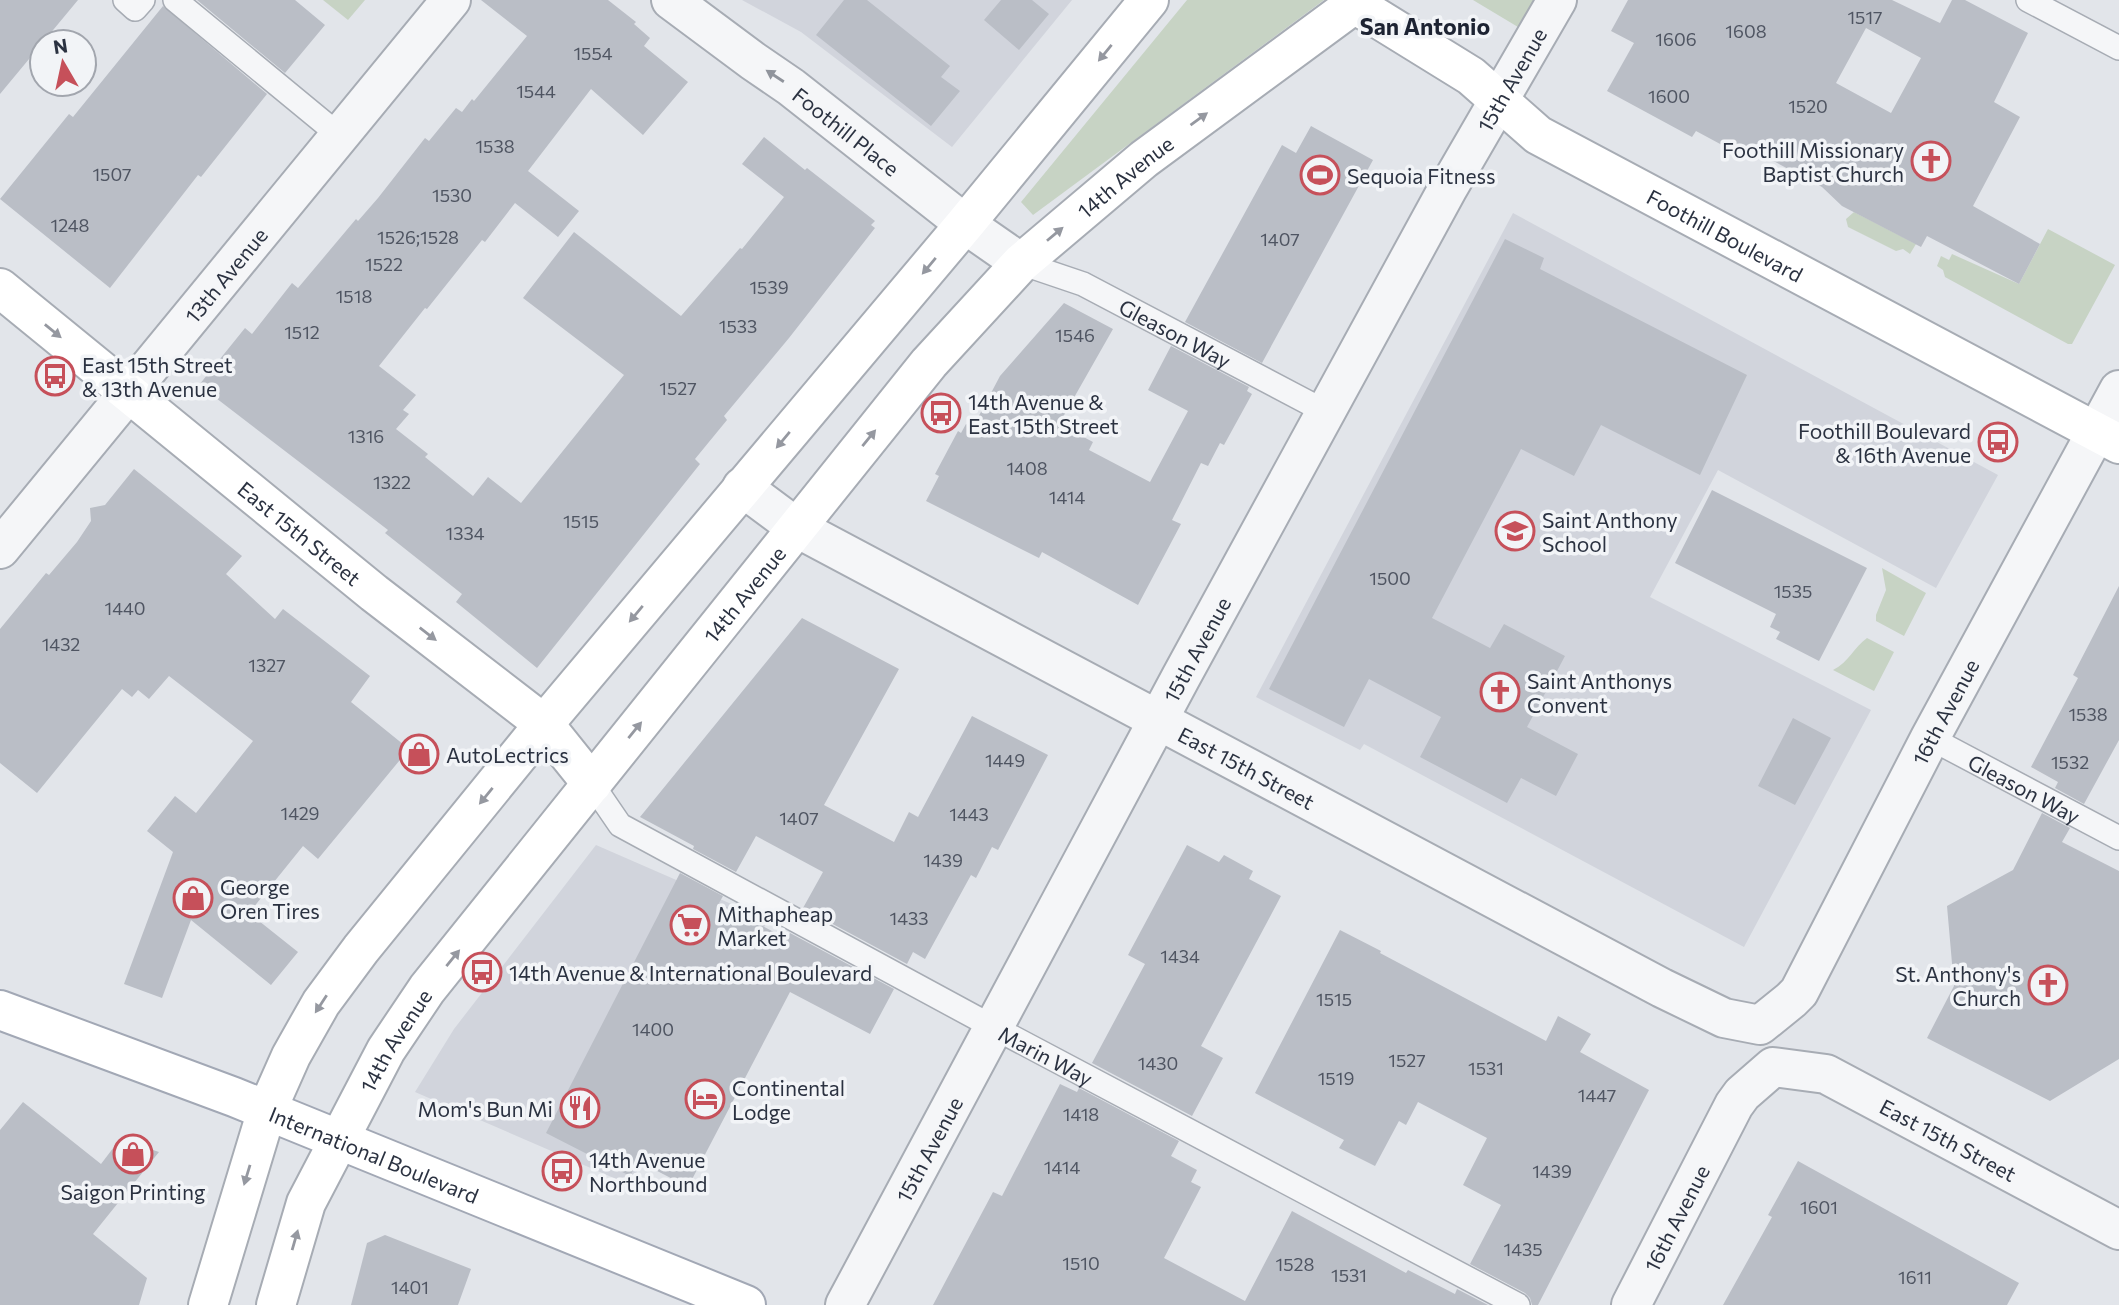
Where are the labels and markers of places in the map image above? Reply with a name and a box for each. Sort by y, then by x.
place label: Foothill Missionary Baptist Church [1722,137,1904,186]
church icon: Foothill Missionary Baptist Church [1910,140,1952,182]
sports icon: Sequoia Fitness [1299,154,1341,196]
place label: Sequoia Fitness [1347,163,1496,188]
place label: East 15th Street & 13th Avenue [82,352,233,401]
bus stop icon: East 15th Street & 13th Avenue [34,355,76,397]
place label: 14th Avenue & East 15th Street [968,389,1119,438]
bus stop icon: 14th Avenue & East 15th Street [920,392,962,434]
place label: Foothill Boulevard & 16th Avenue [1798,418,1971,467]
bus stop icon: Foothill Boulevard & 16th Avenue [1977,421,2019,463]
place label: Saint Anthony School [1542,507,1678,556]
school or university icon: Saint Anthony School [1494,510,1536,552]
place label: Saint Anthonys Convent [1527,668,1672,717]
church icon: Saint Anthonys Convent [1479,671,1521,713]
shop icon: AutoLectrics [398,733,440,775]
place label: AutoLectrics [446,742,569,767]
place label: George Oren Tires [220,874,320,923]
shop icon: George Oren Tires [172,877,214,919]
place label: Mithapheap Market [717,901,833,950]
supermarket icon: Mithapheap Market [669,904,711,946]
bus stop icon: 14th Avenue & International Boulevard [461,951,503,993]
place label: 14th Avenue & International Boulevard [509,960,872,985]
place label: St. Anthony's Church [1895,961,2021,1010]
church icon: St. Anthony's Church [2027,964,2069,1006]
place label: Continental Lodge [732,1075,845,1124]
hotel icon: Continental Lodge [684,1078,726,1120]
restaurant icon: Mom's Bun Mi [559,1087,601,1129]
place label: Mom's Bun Mi [417,1096,553,1121]
shop icon: Saigon Printing [112,1133,154,1175]
place label: 14th Avenue Northbound [589,1147,707,1196]
bus stop icon: 14th Avenue Northbound [541,1150,583,1192]
place label: Saigon Printing [61,1179,205,1204]

